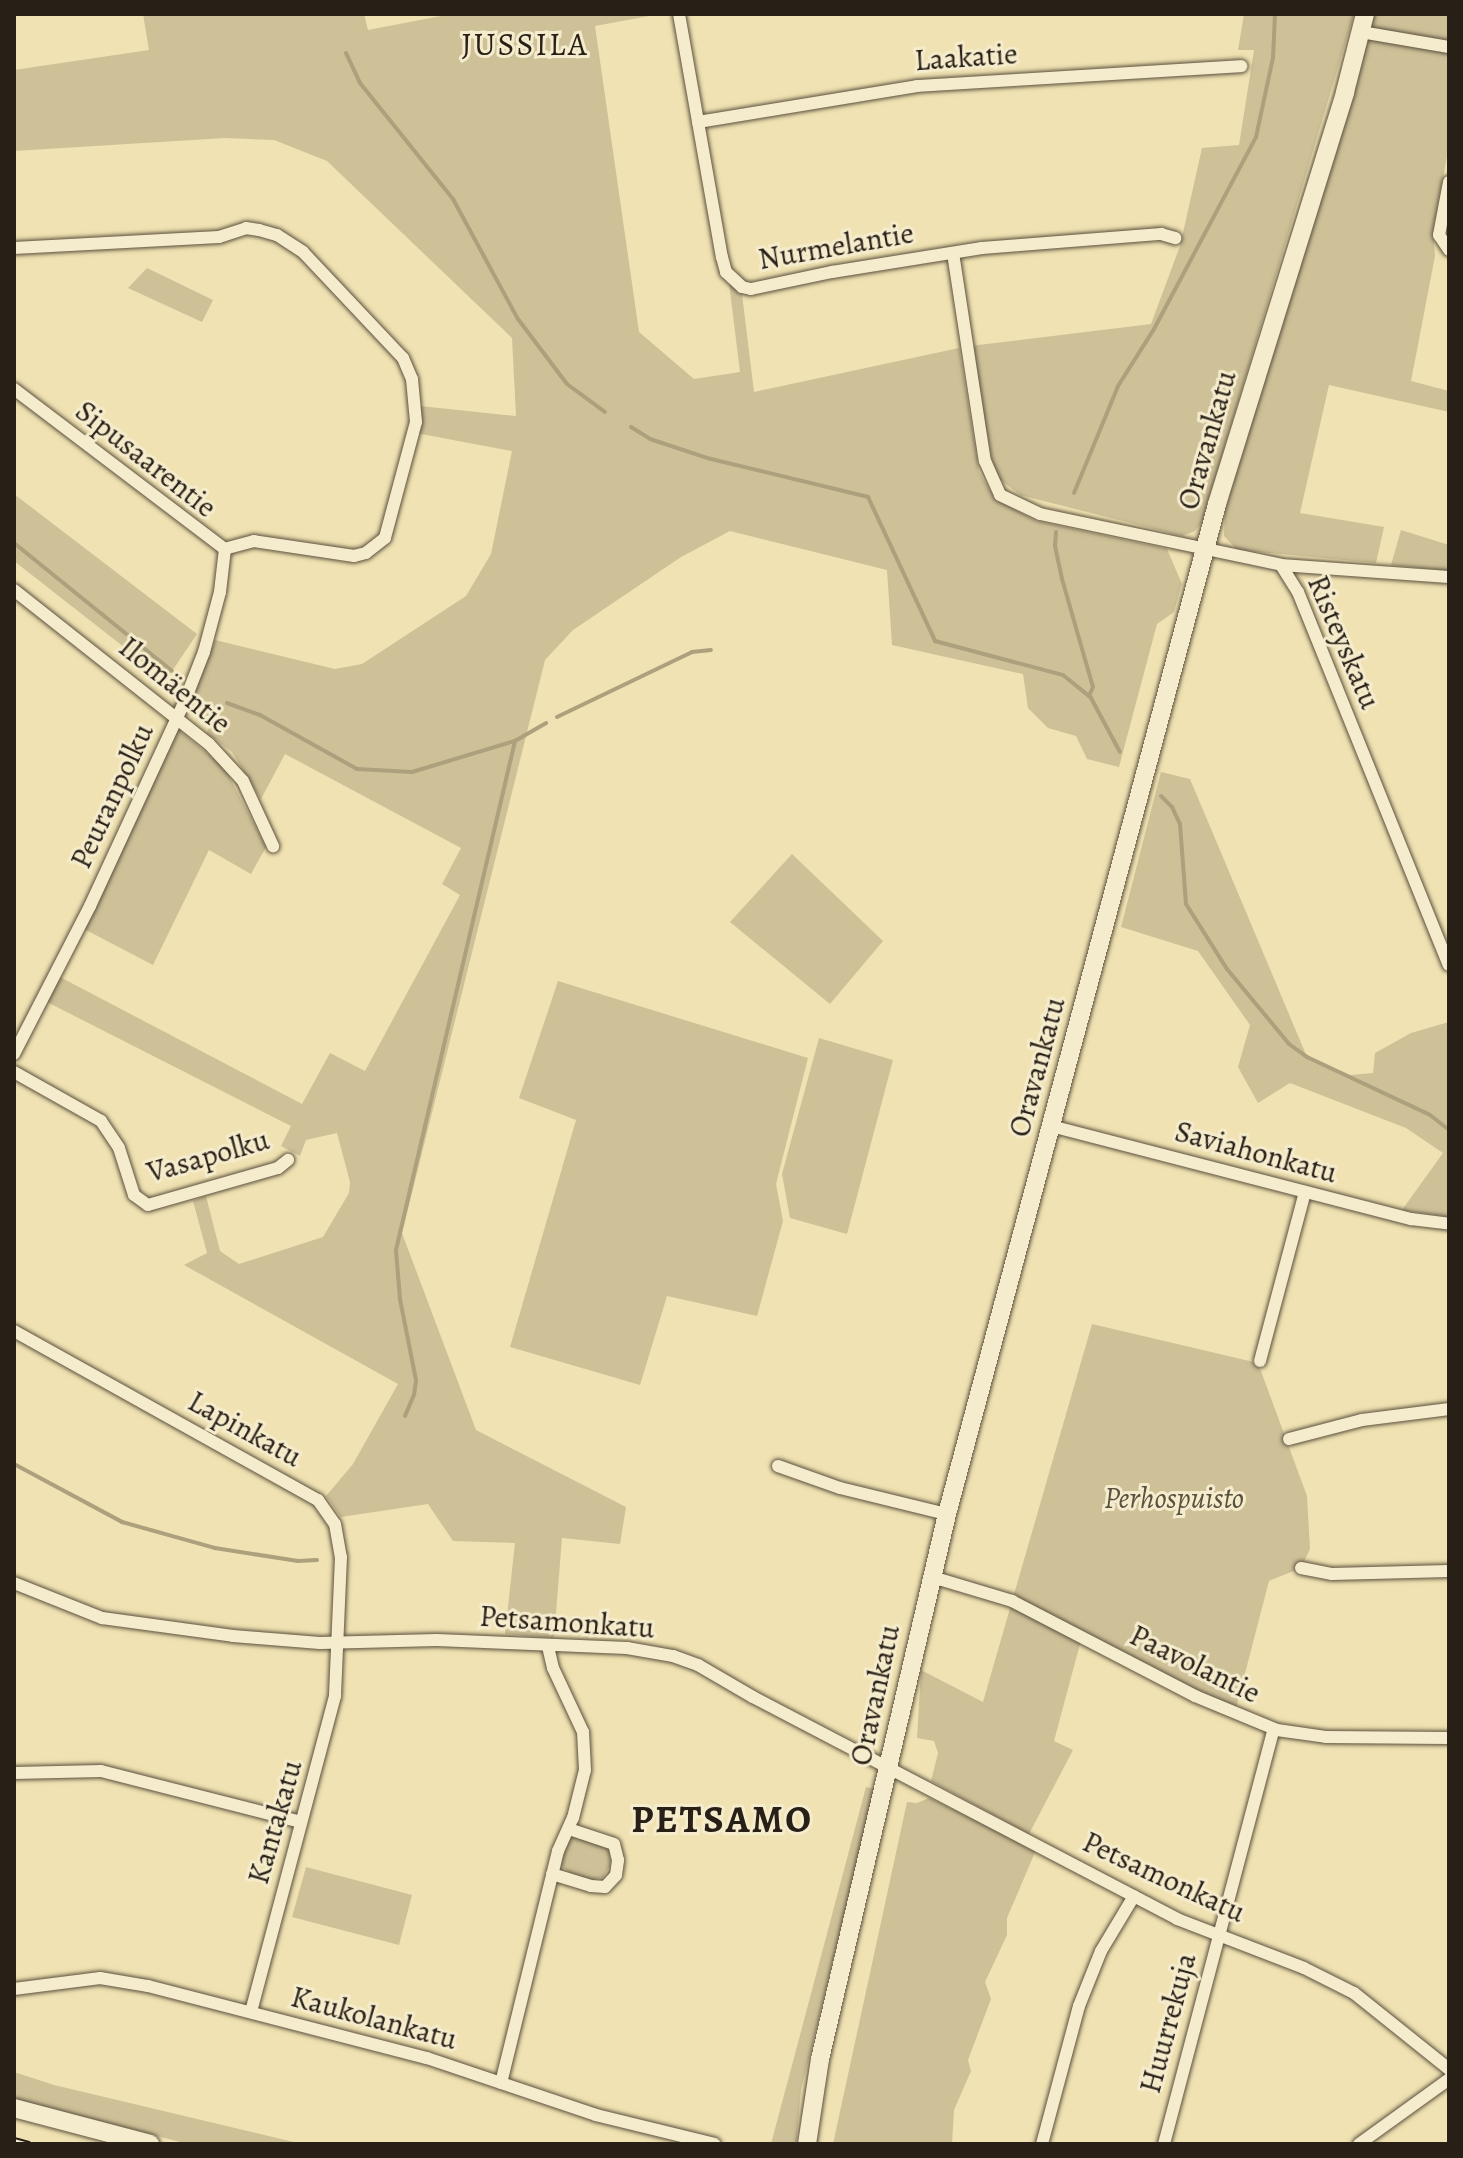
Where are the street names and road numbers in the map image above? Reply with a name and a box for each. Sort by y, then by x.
street label: Laakatie [913,35,1019,79]
street label: Nurmelantie [755,215,917,277]
street label: Oravankatu [1170,366,1244,514]
street label: Sipusaarentie [68,393,224,525]
street label: Risteyskatu [1300,570,1388,714]
street label: Ilomäentie [112,629,238,741]
street label: Peuranpolku [63,718,161,874]
street label: Oravankatu [1001,993,1073,1141]
street label: Saviahonkatu [1171,1113,1341,1191]
street label: Vasapolku [143,1121,273,1191]
street label: Lapinkatu [182,1383,308,1475]
street label: Petsamonkatu [478,1598,656,1646]
street label: Paavolantie [1124,1617,1266,1711]
street label: Oravankatu [843,1621,907,1769]
street label: Kantakatu [240,1756,310,1888]
street label: Petsamonkatu [1077,1824,1251,1930]
street label: Huurrekuja [1132,1949,1204,2097]
street label: Kaukolankatu [287,1979,461,2057]

